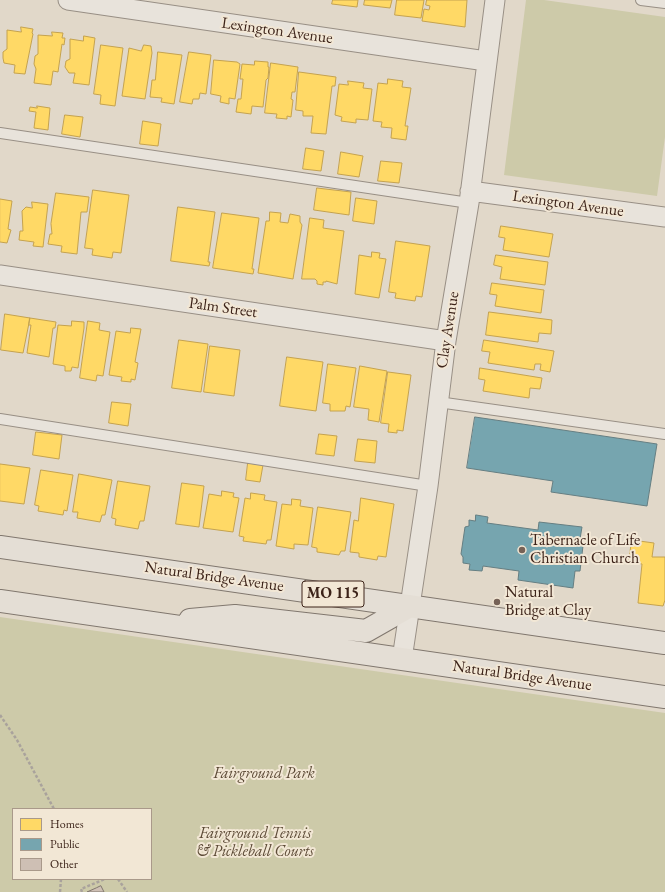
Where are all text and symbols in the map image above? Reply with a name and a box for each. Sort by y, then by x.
street label: Lexington Avenue [220,14,334,48]
street label: Lexington Avenue [511,187,625,221]
street label: Clay Avenue [432,290,464,370]
street label: Palm Street [187,294,259,322]
place label: Tabernacle of Life Christian Church [530,531,640,569]
marker: Tabernacle of Life Christian Church [517,545,527,555]
street label: Natural Bridge Avenue [143,558,285,596]
road number: MO 115 [302,581,364,607]
place label: Natural Bridge at Clay [505,583,591,621]
marker: Natural Bridge at Clay [492,597,502,607]
street label: Natural Bridge Avenue [451,657,593,695]
park label: Fairground Park [213,764,315,784]
legend [12,808,152,880]
text: Homes [50,816,84,832]
park label: Fairground Tennis & Pickleball Courts [196,824,314,862]
text: Public [50,836,80,852]
text: Other [50,856,78,872]

